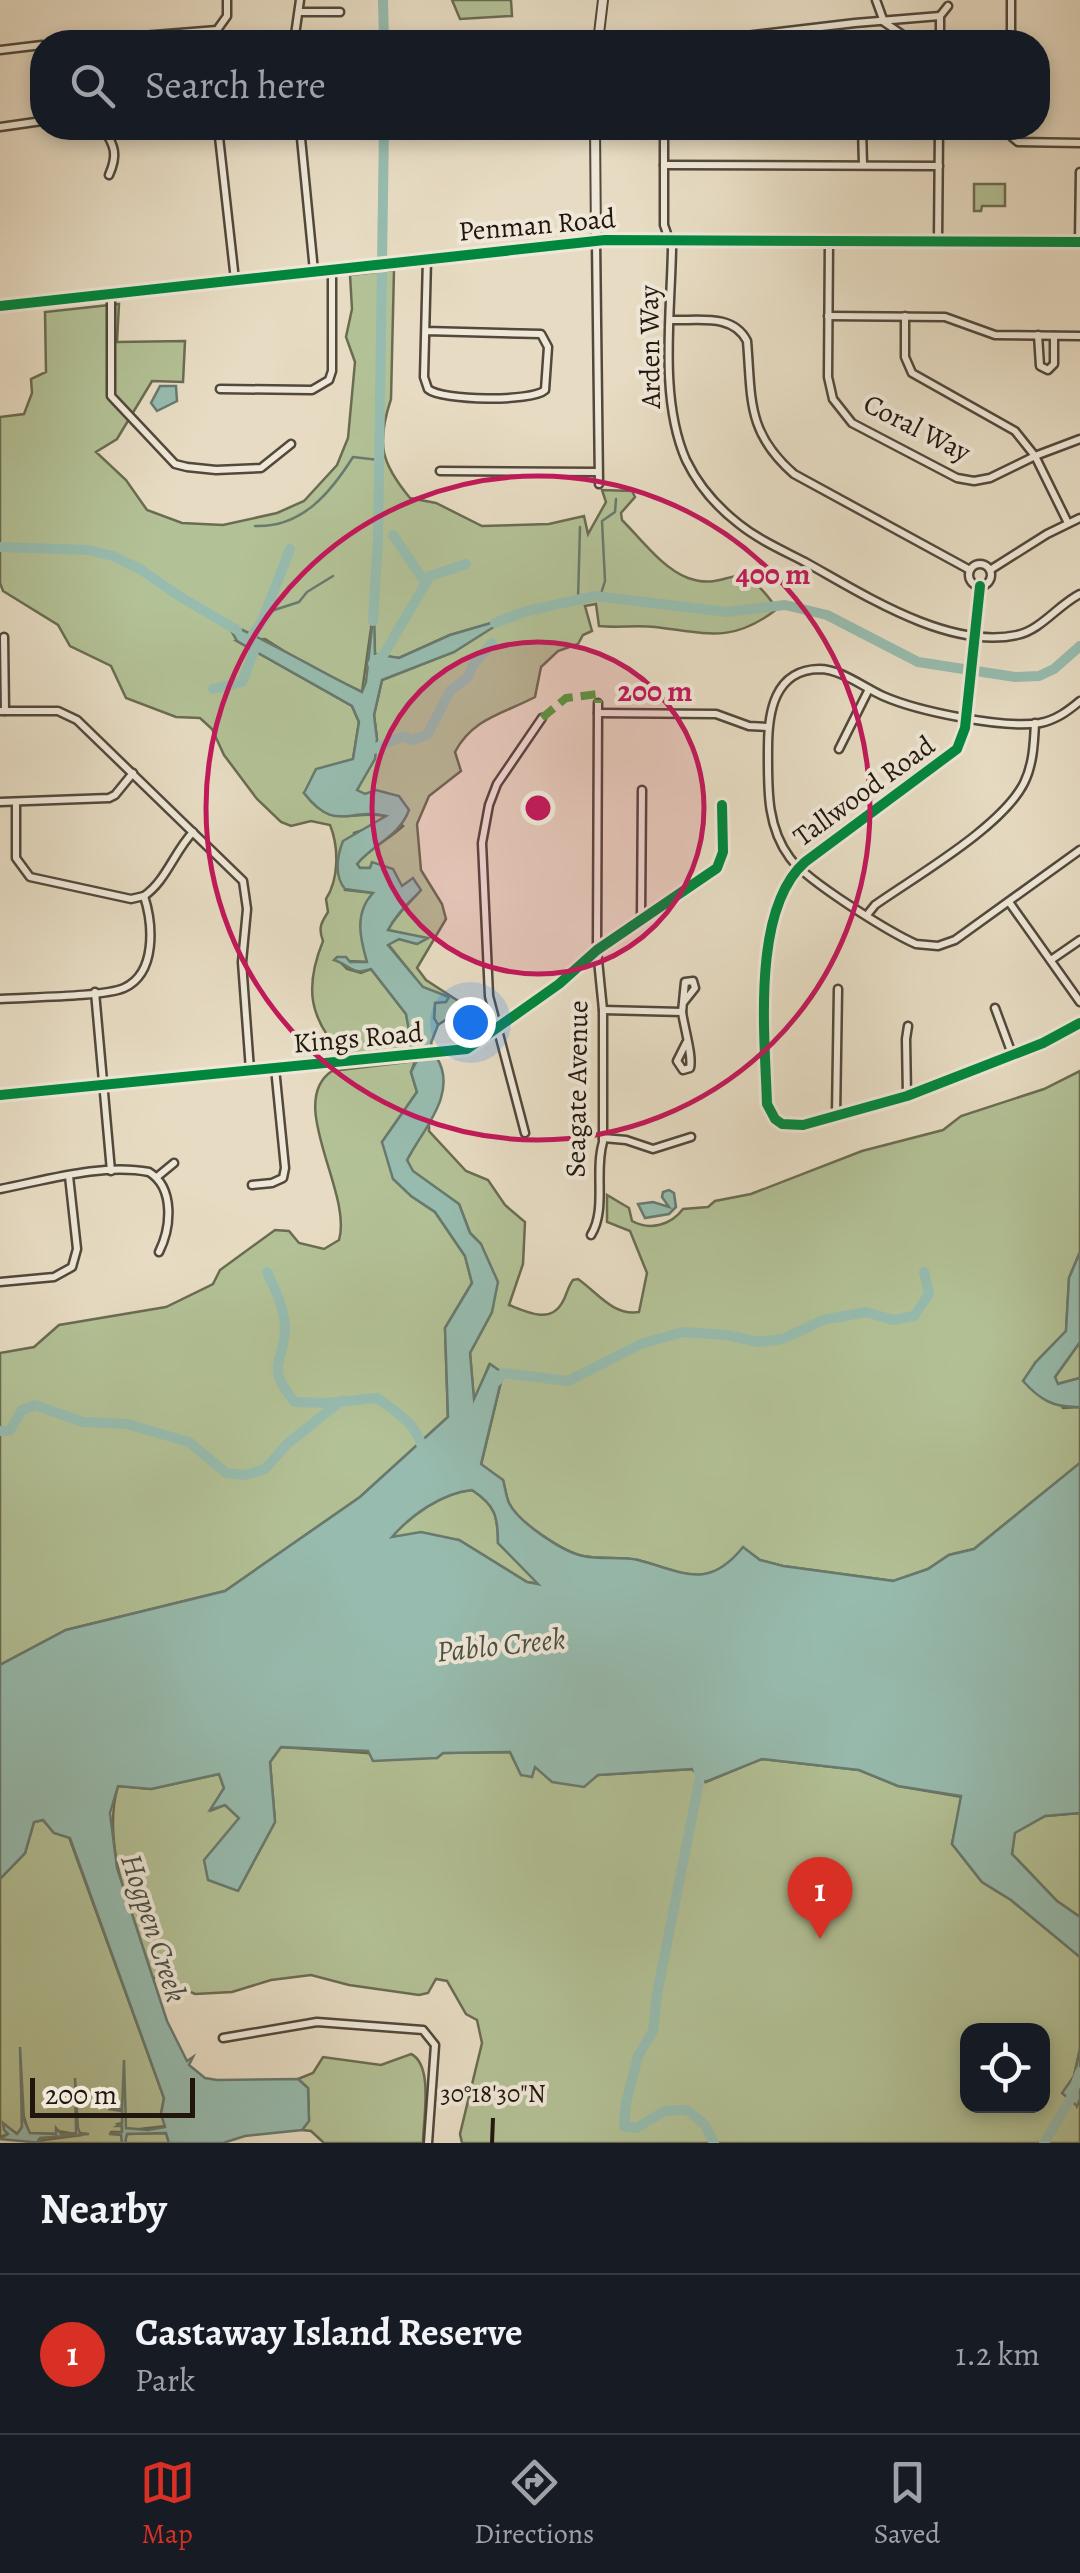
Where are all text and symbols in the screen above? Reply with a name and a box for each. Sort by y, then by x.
search box [30,30,1050,140]
icon: search [65,58,120,113]
text: Search here [145,59,326,111]
street label: Penman Road [457,199,618,251]
street label: Arden Way [630,284,670,410]
street label: Coral Way [857,385,978,471]
text: 400 m [736,554,810,594]
text: 200 m [617,671,693,711]
street label: Tallwood Road [785,726,943,855]
centre of rings [520,790,556,826]
your location [445,997,496,1048]
street label: Seagate Avenue [556,1000,598,1178]
street label: Kings Road [292,1013,425,1063]
water label: Pablo Creek [435,1618,567,1672]
water label: Hogpen Creek [111,1849,197,2007]
pin: 1 [788,1856,852,1939]
map controls [960,2023,1050,2113]
button: locate [960,2023,1050,2113]
scale bar [30,2073,195,2118]
text: 200 m [45,2076,117,2114]
text: 30°18'30"N [440,2077,546,2111]
text: Nearby [40,2180,167,2237]
text: Castaway Island Reserve [135,2306,523,2358]
text: 1 [67,2332,78,2376]
text: 1.2 km [955,2332,1040,2376]
text: Park [135,2358,195,2402]
tab: Map [140,2455,195,2553]
tab: Directions [474,2455,594,2553]
tab: Saved [874,2455,940,2553]

